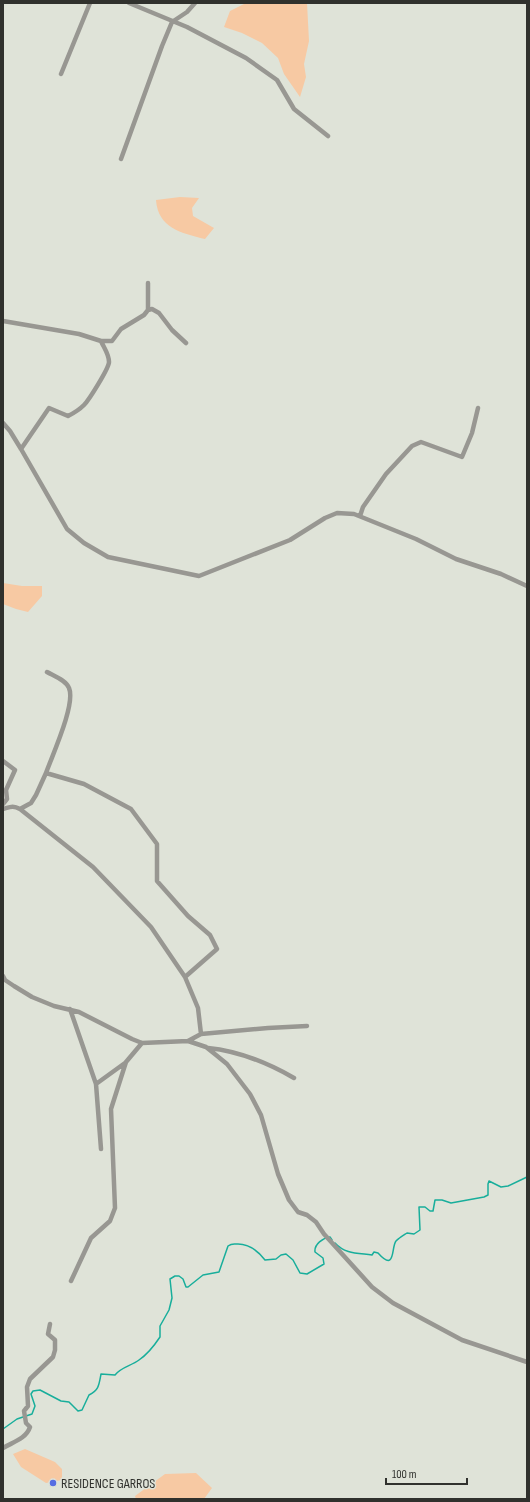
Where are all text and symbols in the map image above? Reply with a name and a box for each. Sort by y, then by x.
scale bar [386,1460,467,1486]
text: 100 m [392,1467,417,1482]
place label: RESIDENCE GARROS [61,1475,155,1492]
marker: RESIDENCE GARROS [48,1478,58,1488]

